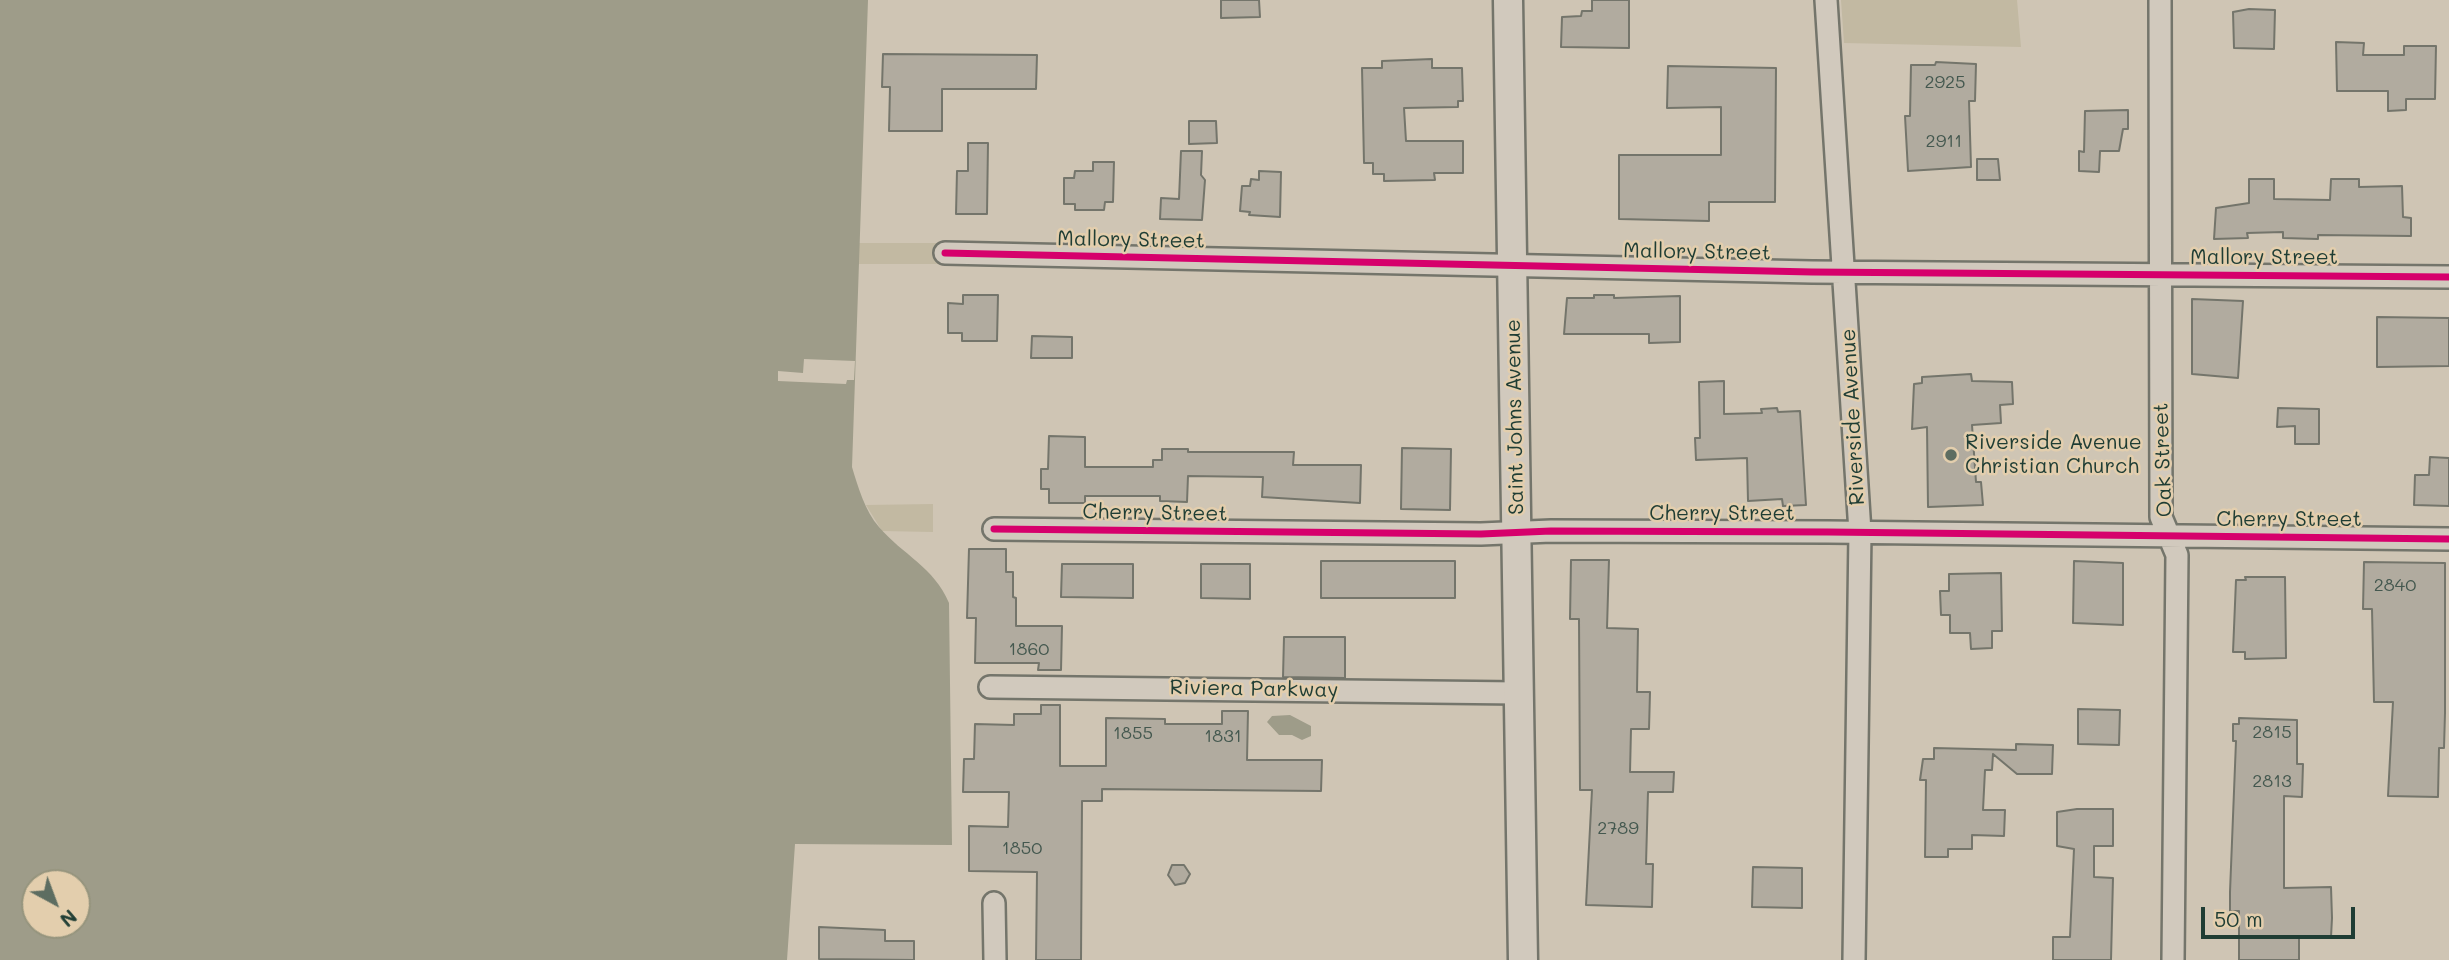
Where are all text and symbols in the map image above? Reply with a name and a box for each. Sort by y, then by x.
house number: 2925 [1924,71,1966,93]
house number: 2911 [1926,130,1962,152]
street label: Mallory Street [1057,226,1205,254]
street label: Mallory Street [1623,238,1771,266]
street label: Mallory Street [2190,245,2338,271]
street label: Saint Johns Avenue [1501,319,1529,515]
street label: Riverside Avenue [1836,328,1870,506]
street label: Oak Street [2148,402,2178,518]
place label: Riverside Avenue Christian Church [1965,430,2142,480]
marker: Riverside Avenue Christian Church [1943,447,1959,463]
street label: Cherry Street [1082,499,1228,527]
street label: Cherry Street [1649,501,1795,527]
street label: Cherry Street [2216,507,2362,533]
house number: 2840 [2374,574,2416,596]
house number: 1860 [1009,638,1049,660]
street label: Riviera Parkway [1169,675,1339,703]
house number: 2815 [2252,721,2292,743]
house number: 1855 [1113,722,1153,744]
house number: 1831 [1204,725,1242,747]
house number: 2813 [2252,770,2292,792]
house number: 2789 [1597,817,1639,839]
house number: 1850 [1002,837,1042,859]
north arrow [21,869,91,939]
scale bar [2204,894,2358,938]
text: N [55,905,82,933]
text: 50 m [2214,905,2263,932]

